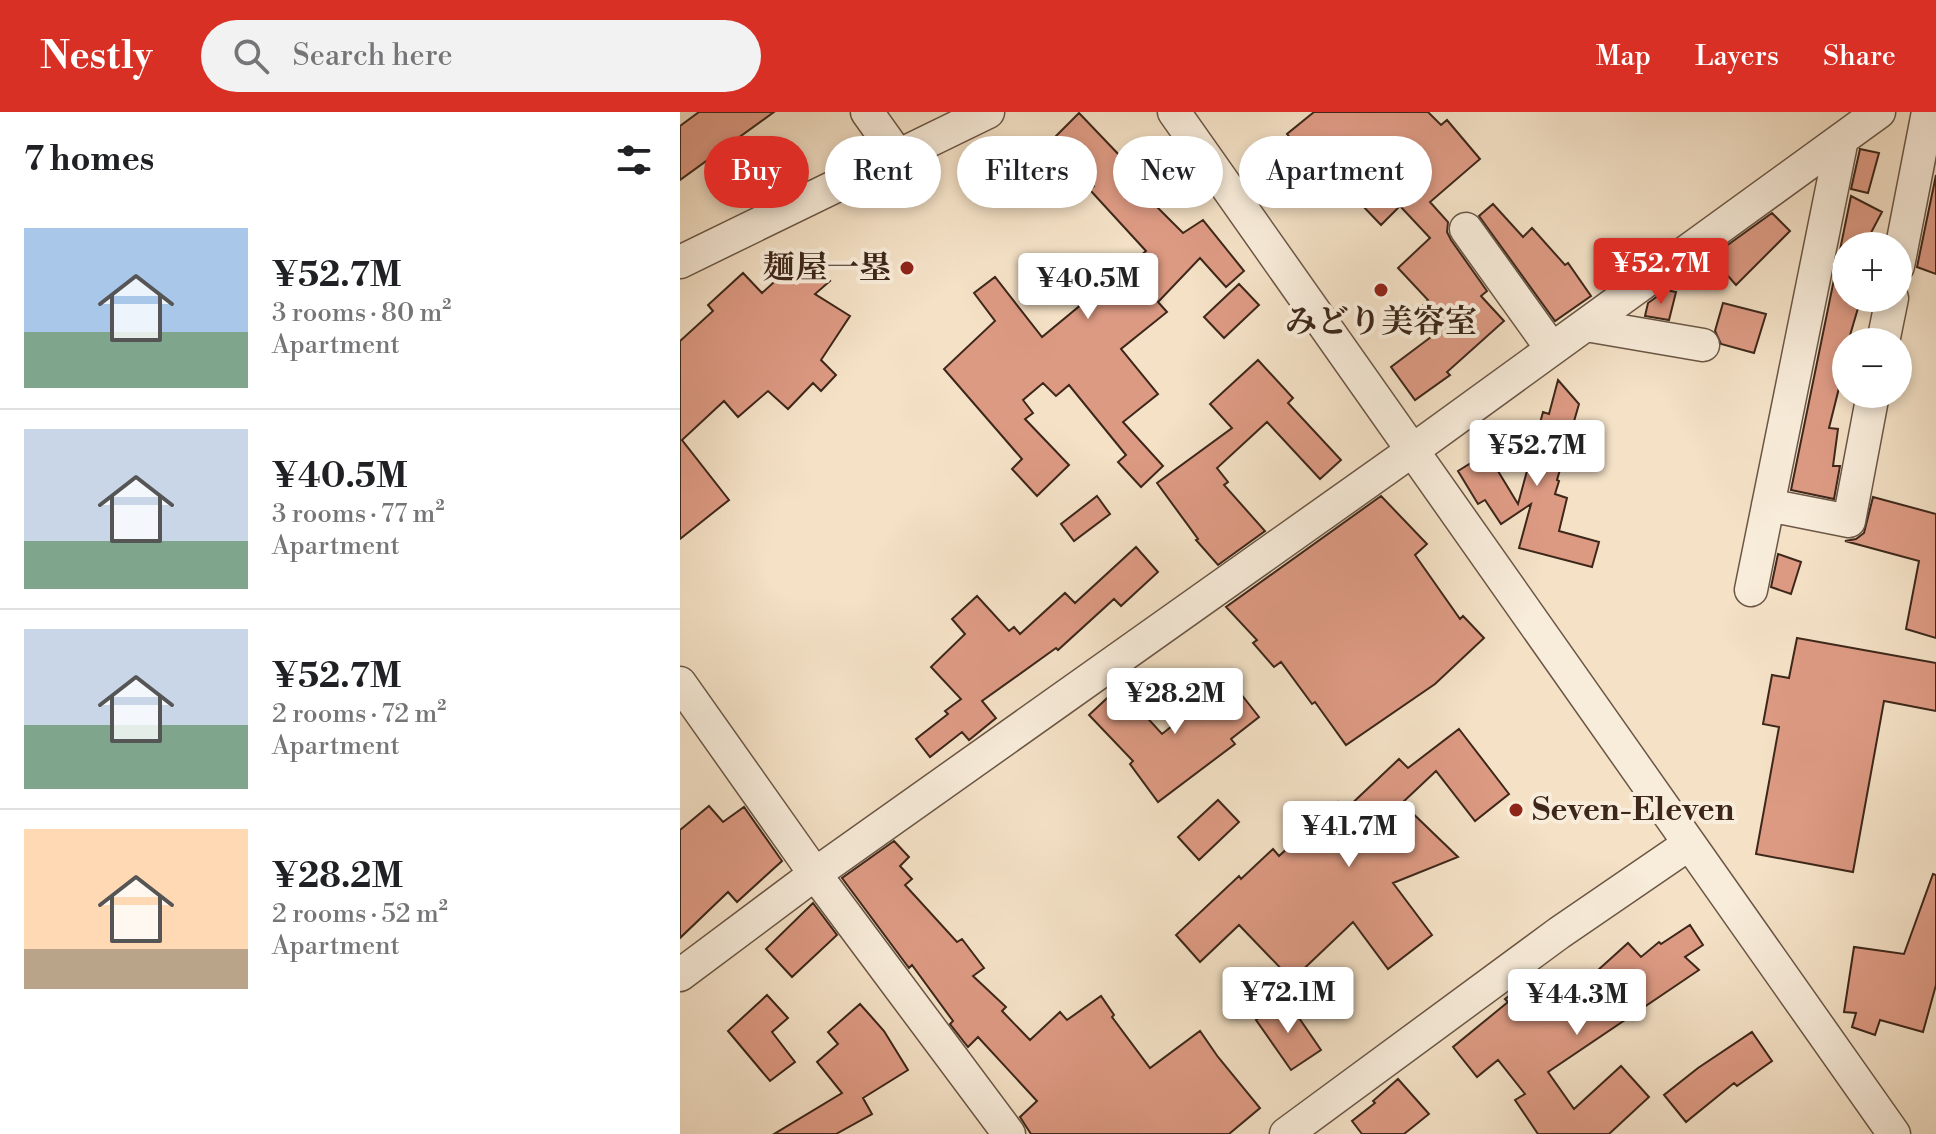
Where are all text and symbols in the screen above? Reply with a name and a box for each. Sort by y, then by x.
search box [201,20,761,92]
text: Nestly [40,33,153,80]
icon: search [229,34,273,78]
text: Search here [293,37,453,75]
text: Map [1596,39,1651,74]
text: Layers [1695,39,1779,74]
text: Share [1823,39,1896,74]
chip: Buy [704,136,809,208]
chip: Rent [825,136,941,208]
chip: Filters [957,136,1097,208]
chip: New [1113,136,1223,208]
chip: Apartment [1239,136,1432,208]
icon: filters [612,138,656,182]
text: 7 homes [24,139,154,181]
map controls [1832,232,1912,408]
button: + [1832,232,1912,312]
pin: ¥52.7M [1596,238,1726,306]
place label: 麺屋一塁 [763,248,891,288]
text: ¥52.7M [1612,248,1710,280]
pin: ¥40.5M [1023,253,1153,321]
text: ¥52.7M [272,255,401,297]
marker: 麺屋一塁 [898,259,916,277]
icon: home [88,260,184,356]
text: ¥40.5M [1036,263,1140,295]
marker: みどり美容室 [1372,281,1390,299]
text: 3 rooms · 80 m² [272,297,451,329]
place label: みどり美容室 [1285,302,1477,342]
button: − [1832,328,1912,408]
text: Apartment [272,329,400,361]
pin: ¥52.7M [1472,420,1602,488]
text: ¥52.7M [1488,430,1586,462]
text: ¥40.5M [272,456,407,498]
icon: home [88,461,184,557]
text: 3 rooms · 77 m² [272,498,444,530]
text: Apartment [272,530,400,562]
text: ¥52.7M [272,656,401,698]
icon: home [88,661,184,757]
pin: ¥28.2M [1110,668,1240,736]
text: ¥28.2M [1125,678,1225,710]
text: 2 rooms · 72 m² [272,698,446,730]
text: Apartment [272,730,400,762]
place label: Seven-Eleven [1532,790,1735,830]
pin: ¥41.7M [1284,801,1414,869]
marker: Seven-Eleven [1507,801,1525,819]
text: ¥41.7M [1301,811,1397,843]
text: ¥28.2M [272,856,403,898]
icon: home [88,861,184,957]
text: 2 rooms · 52 m² [272,898,448,930]
text: Apartment [272,930,400,962]
pin: ¥72.1M [1223,967,1353,1035]
pin: ¥44.3M [1512,969,1642,1037]
text: ¥72.1M [1240,977,1336,1009]
text: ¥44.3M [1526,979,1628,1011]

